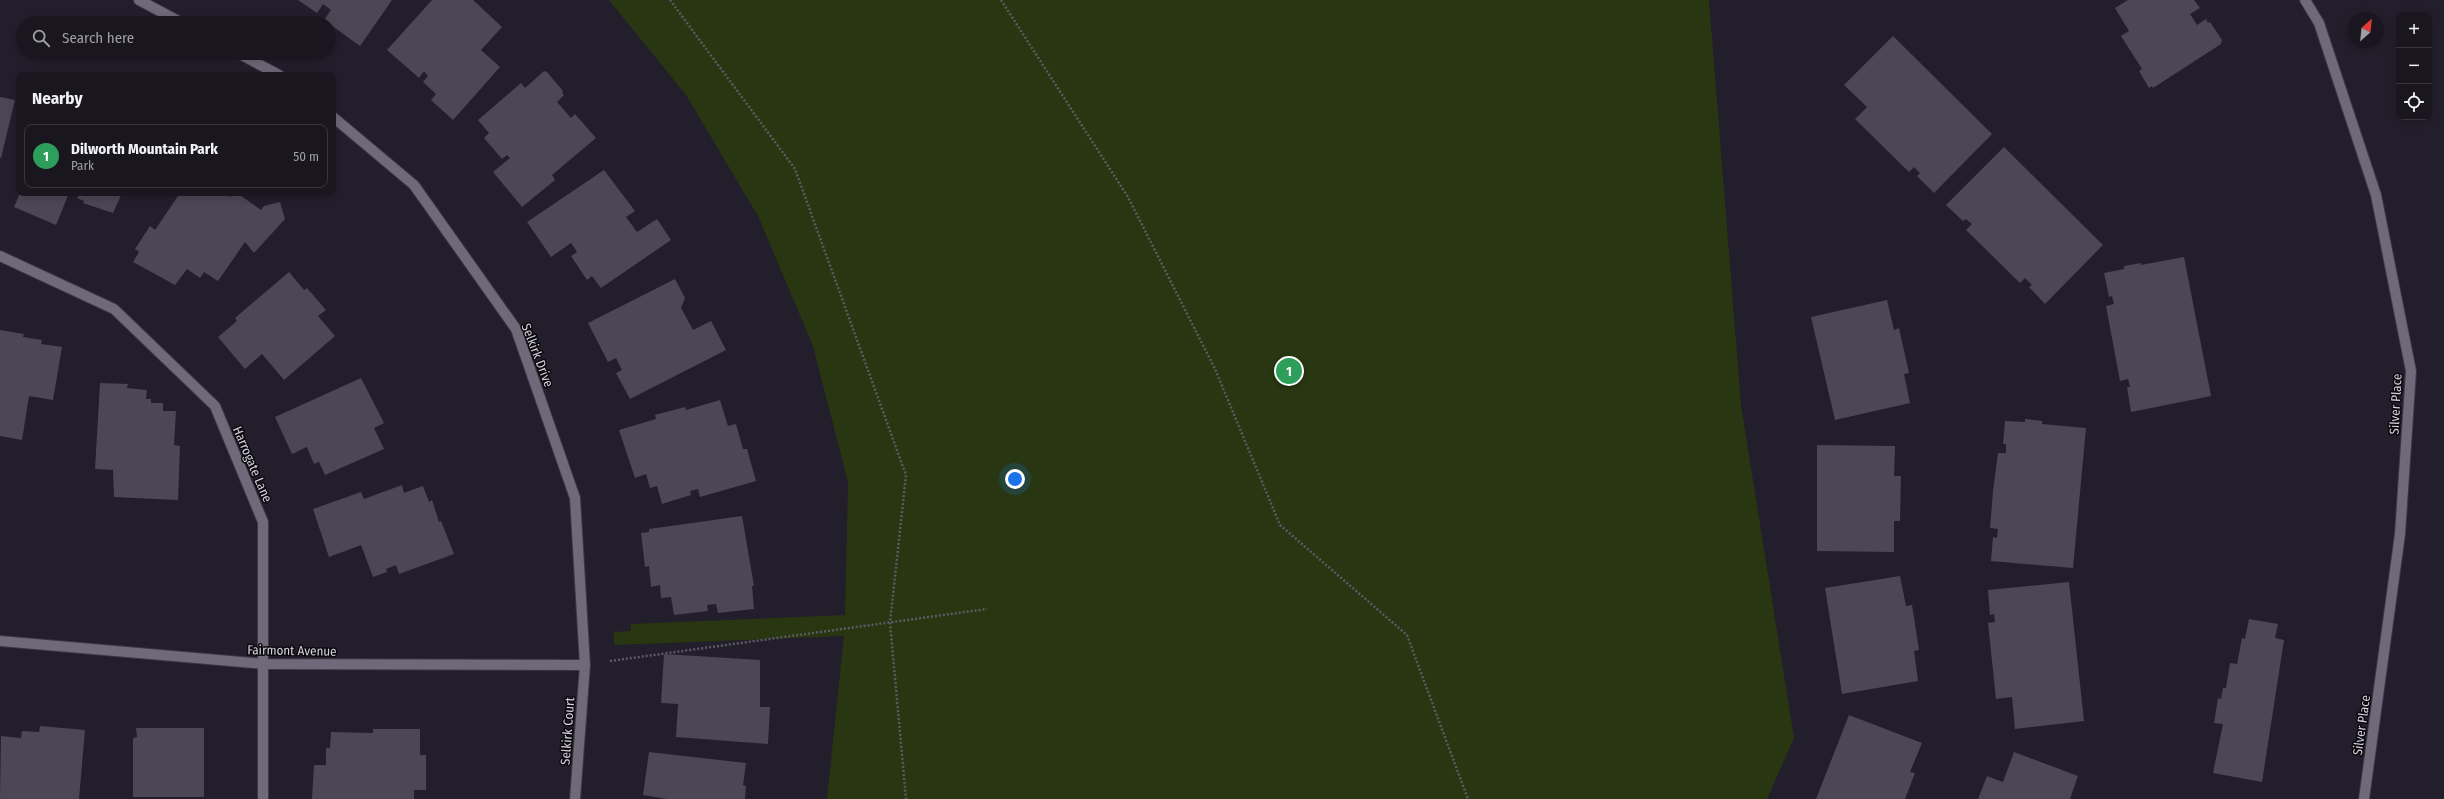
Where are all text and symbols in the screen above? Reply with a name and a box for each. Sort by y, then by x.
north arrow [2348,12,2384,48]
map controls [2396,12,2432,120]
button: + [2396,12,2432,48]
search box [16,16,336,60]
icon: search [30,27,52,49]
text: Search here [62,29,134,47]
button: − [2396,48,2432,84]
button: locate [2396,84,2432,120]
text: Nearby [32,88,83,109]
text: Dilworth Mountain Park [71,140,218,158]
text: 1 [43,149,49,164]
text: 50 m [293,149,319,164]
text: Park [71,158,94,173]
street label: Selkirk Drive [519,321,557,389]
pin: 1 [1276,356,1302,386]
street label: Silver Place [2386,373,2405,435]
street label: Harrogate Lane [230,424,275,504]
your location [1005,469,1025,489]
street label: Fairmont Avenue [247,642,337,659]
street label: Silver Place [2350,694,2373,756]
street label: Selkirk Court [558,696,577,766]

